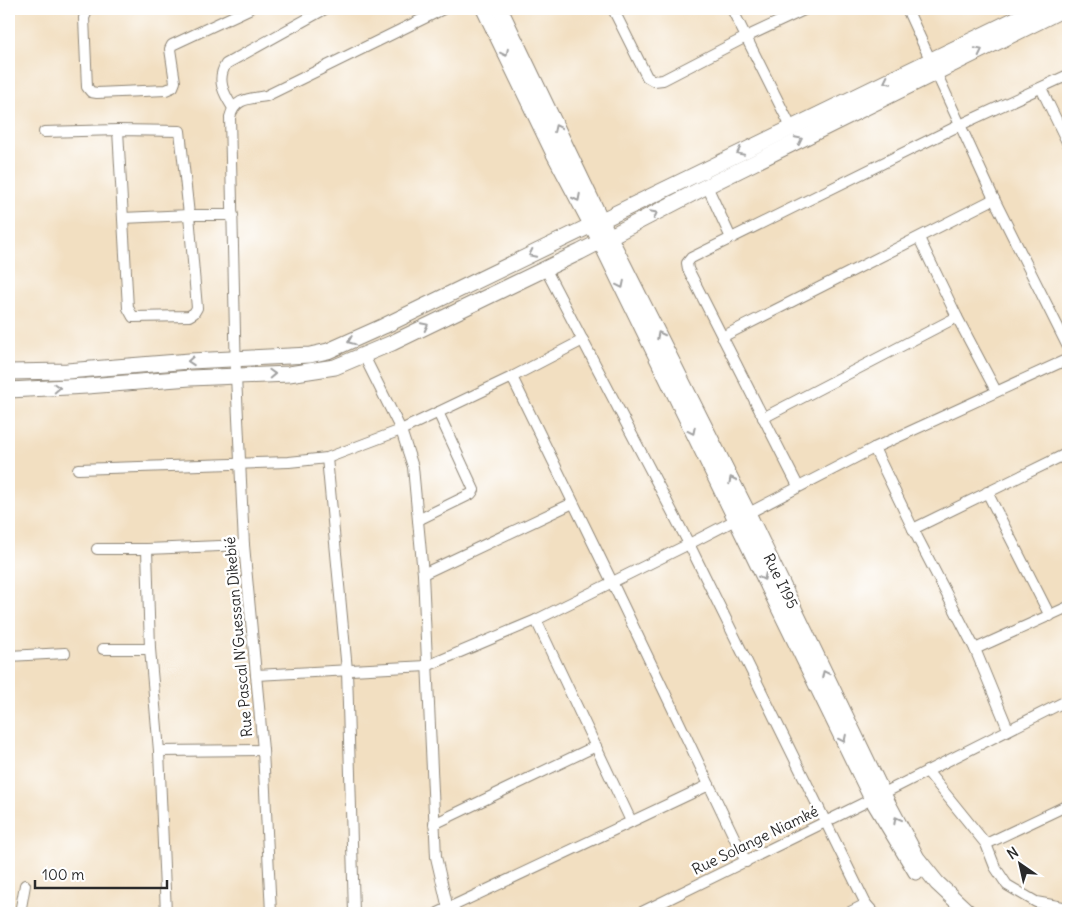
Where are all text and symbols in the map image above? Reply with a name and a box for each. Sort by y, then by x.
one-way arrow [499,47,509,56]
one-way arrow [974,47,983,57]
one-way arrow [883,75,892,85]
one-way arrow [554,125,564,134]
one-way arrow [793,136,802,146]
one-way arrow [737,146,746,156]
one-way arrow [571,193,581,202]
one-way arrow [648,210,657,220]
one-way arrow [529,248,538,258]
one-way arrow [615,280,625,289]
one-way arrow [420,322,429,333]
one-way arrow [656,331,666,340]
one-way arrow [347,335,356,346]
one-way arrow [187,356,195,367]
one-way arrow [268,369,276,380]
one-way arrow [54,382,62,393]
one-way arrow [686,426,696,435]
one-way arrow [728,477,738,486]
street label: Rue Pascal N'Guessan Dikebié [220,536,256,738]
street label: Rue I195 [759,550,803,612]
one-way arrow [757,572,767,581]
one-way arrow [821,670,832,679]
one-way arrow [836,734,847,743]
street label: Rue Solange Niamké [689,801,821,879]
one-way arrow [893,816,903,825]
north arrow [994,840,1044,890]
text: N [1004,843,1022,863]
scale bar [35,857,168,889]
text: 100 m [42,865,84,884]

